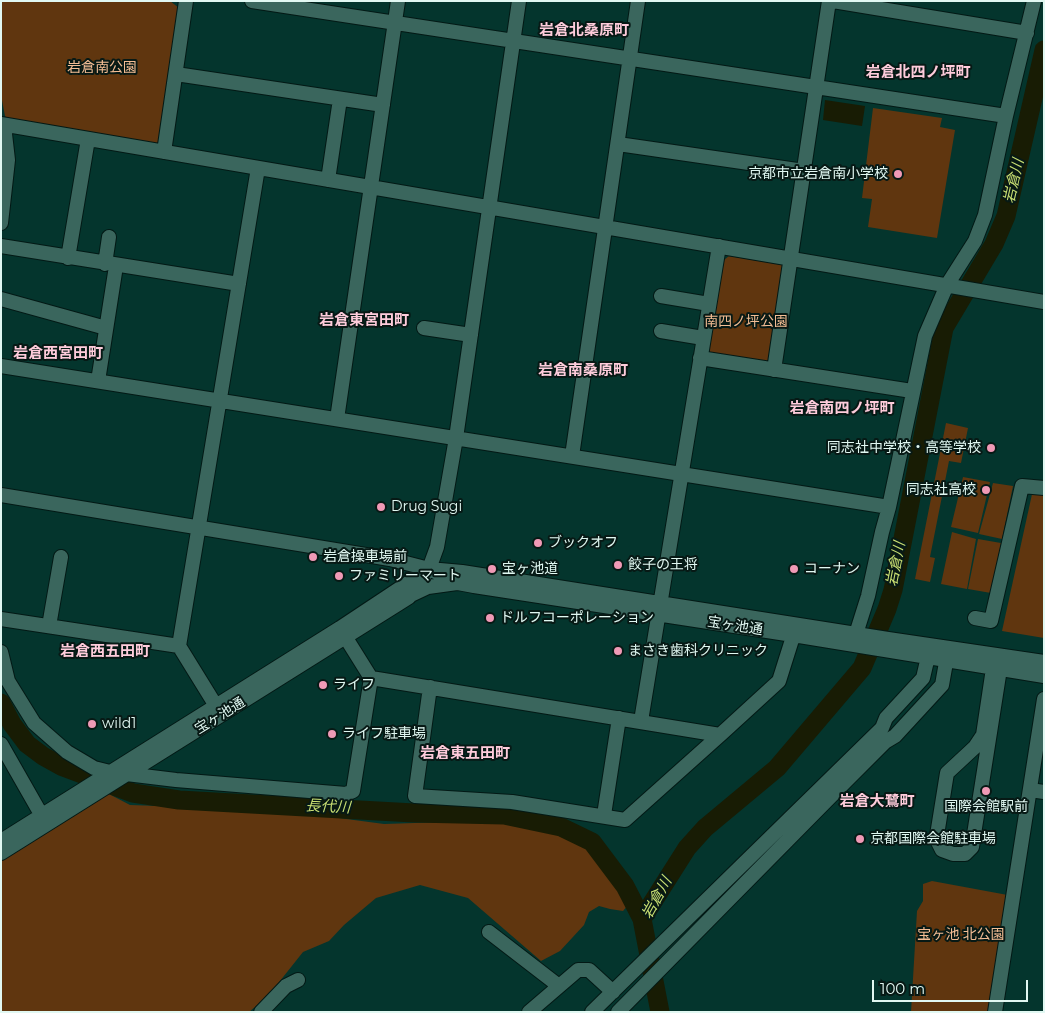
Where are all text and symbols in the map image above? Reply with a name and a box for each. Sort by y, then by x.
district label: 岩倉北桑原町 [539,22,629,40]
park label: 岩倉南公園 [67,60,137,76]
district label: 岩倉北四ノ坪町 [866,64,970,82]
water label: 岩倉川 [1000,157,1028,205]
place label: 京都市立岩倉南小学校 [748,166,888,182]
marker: 京都市立岩倉南小学校 [892,168,904,180]
district label: 岩倉東宮田町 [319,312,409,330]
park label: 南四ノ坪公園 [704,314,788,330]
district label: 岩倉西宮田町 [13,345,103,363]
district label: 岩倉南桑原町 [538,362,628,380]
district label: 岩倉南四ノ坪町 [790,400,894,418]
place label: 同志社中学校・高等学校 [827,440,981,456]
marker: 同志社中学校・高等学校 [985,442,997,454]
place label: 同志社高校 [906,482,976,498]
marker: 同志社高校 [980,484,992,496]
place label: Drug Sugi [391,499,462,515]
marker: Drug Sugi [375,501,387,513]
place label: ブックオフ [548,535,618,551]
marker: ブックオフ [532,537,544,549]
water label: 岩倉川 [883,540,909,588]
place label: 岩倉操車場前 [323,549,407,565]
marker: 岩倉操車場前 [307,551,319,563]
place label: 餃子の王将 [628,557,698,573]
marker: 餃子の王将 [612,559,624,571]
place label: 宝ヶ池道 [502,561,558,577]
place label: コーナン [804,561,860,577]
marker: 宝ヶ池道 [486,563,498,575]
marker: コーナン [788,563,800,575]
place label: ファミリーマート [349,568,461,584]
marker: ファミリーマート [333,570,345,582]
place label: ドルフコーポレーション [500,610,654,626]
marker: ドルフコーポレーション [484,612,496,624]
street label: 宝ヶ池通 [706,613,764,639]
district label: 岩倉西五田町 [60,643,150,661]
place label: まさき歯科クリニック [628,643,768,659]
marker: まさき歯科クリニック [612,645,624,657]
place label: ライフ [333,677,375,693]
marker: ライフ [317,679,329,691]
street label: 宝ヶ池通 [192,694,248,738]
place label: wild1 [102,716,136,732]
marker: wild1 [86,718,98,730]
place label: ライフ駐車場 [342,726,426,742]
marker: ライフ駐車場 [326,728,338,740]
district label: 岩倉東五田町 [420,745,510,763]
marker: 国際会館駅前 [980,785,992,797]
district label: 岩倉大鷺町 [840,793,914,811]
water label: 長代川 [305,797,351,817]
place label: 国際会館駅前 [944,799,1028,815]
place label: 京都国際会館駐車場 [870,831,996,847]
marker: 京都国際会館駐車場 [854,833,866,845]
water label: 岩倉川 [638,874,676,922]
park label: 宝ヶ池 北公園 [917,927,1005,943]
scale bar [875,970,1031,1002]
text: 100 m [880,979,925,998]

